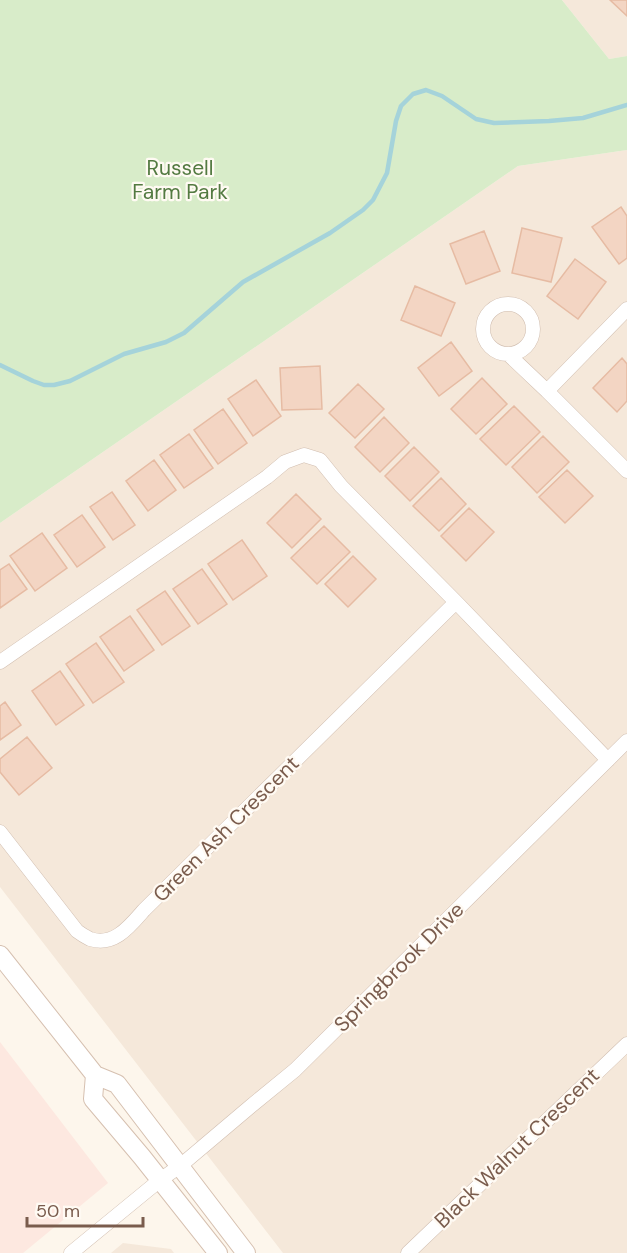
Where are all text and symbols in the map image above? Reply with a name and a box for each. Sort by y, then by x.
park label: Russell Farm Park [132,154,228,206]
street label: Green Ash Crescent [147,750,305,908]
street label: Springbrook Drive [328,896,470,1038]
street label: Black Walnut Crescent [428,1062,606,1234]
scale bar [27,1190,142,1228]
text: 50 m [36,1199,80,1223]

